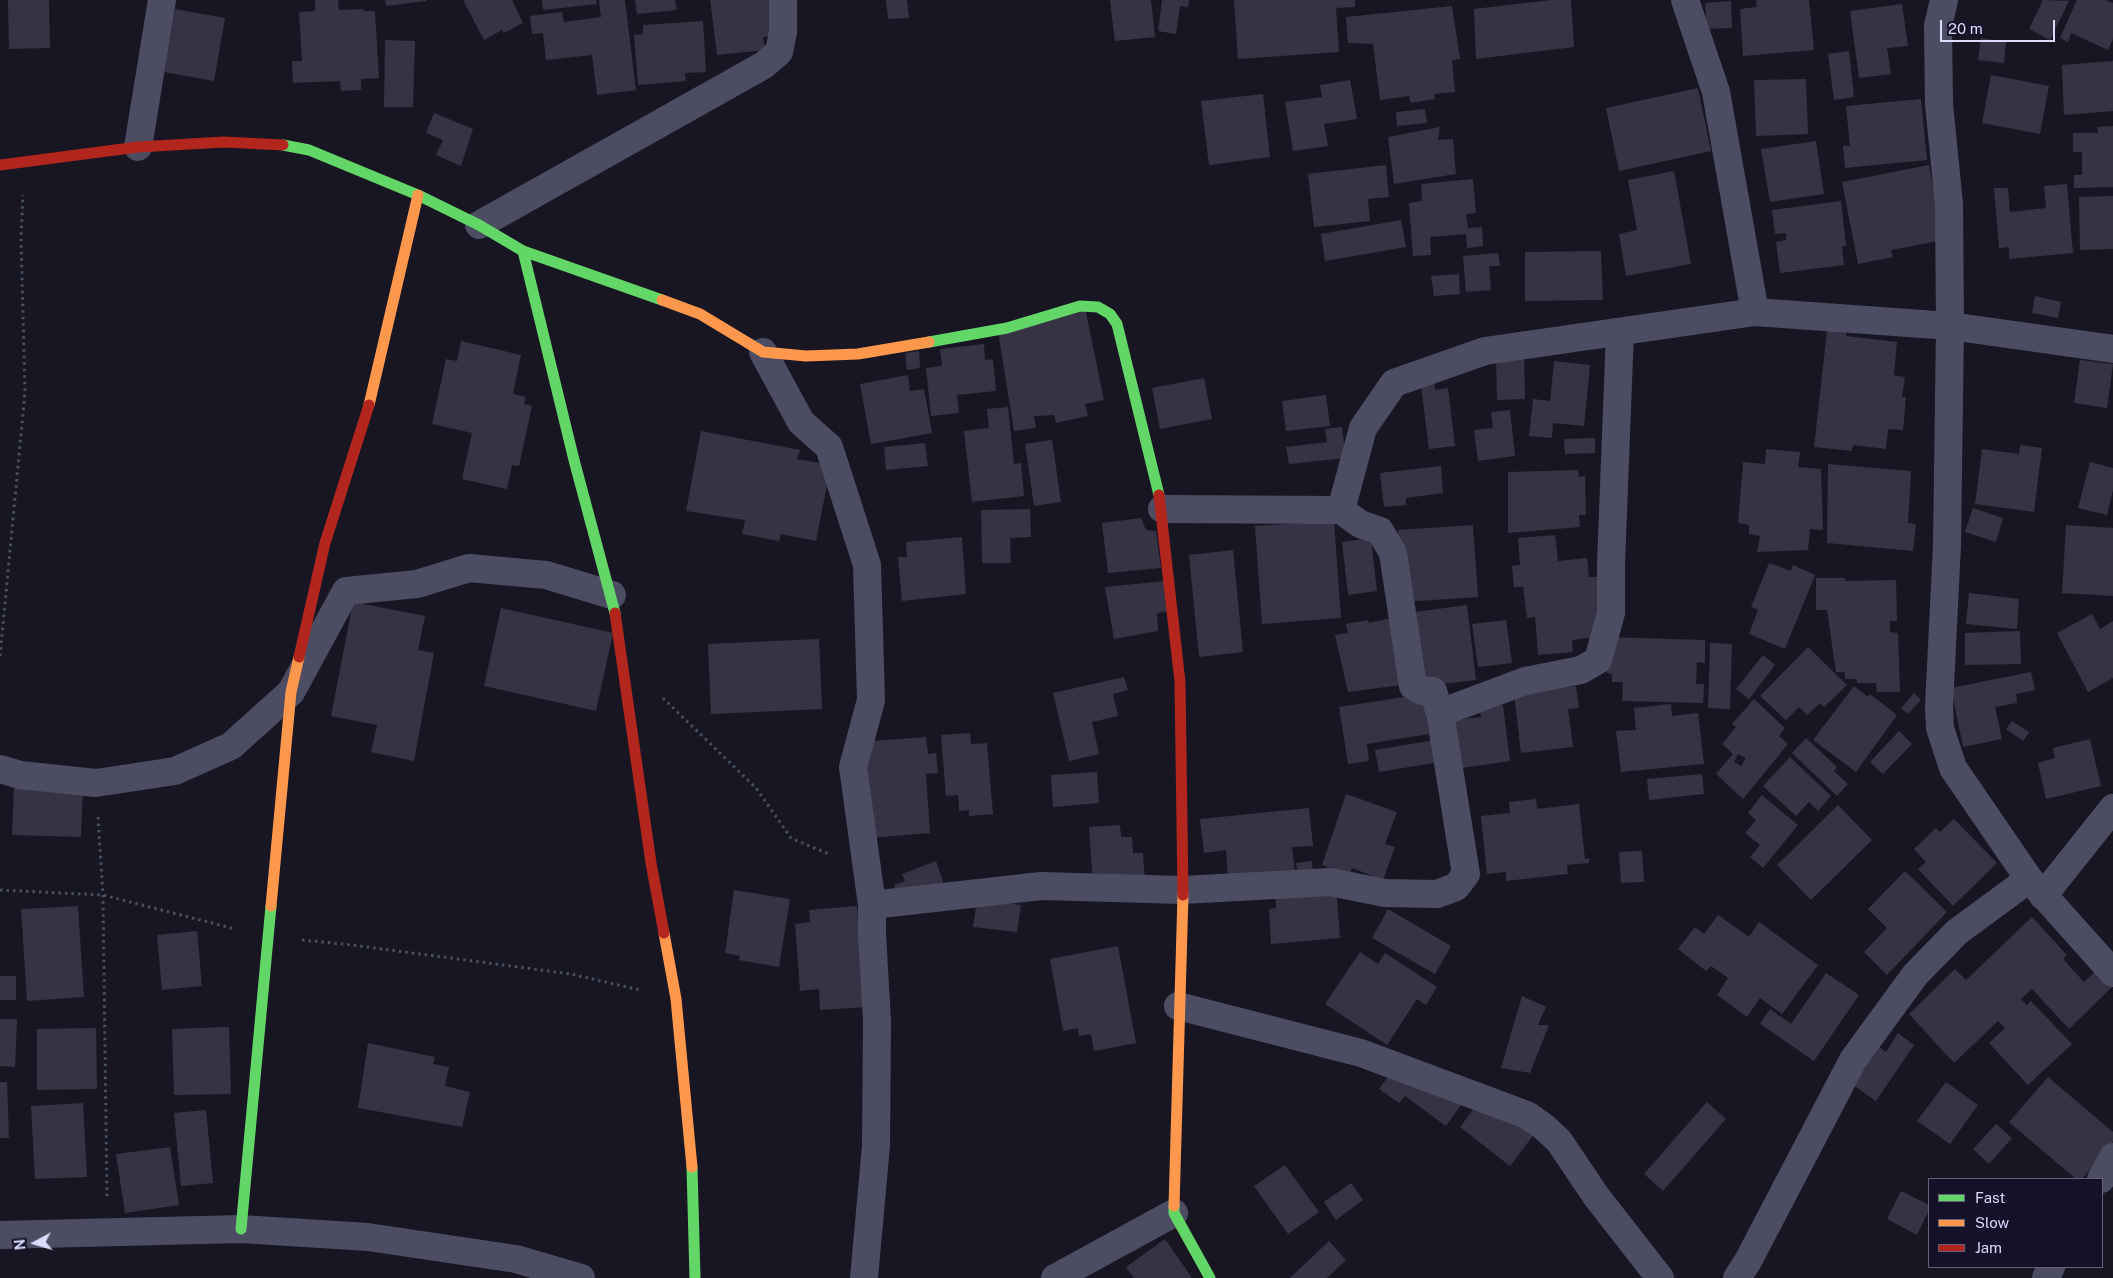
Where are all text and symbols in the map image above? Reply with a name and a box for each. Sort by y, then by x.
scale bar [1943,10,2058,42]
text: 20 m [1948,20,1983,37]
legend [1928,1178,2103,1268]
text: Fast [1975,1189,2005,1206]
text: Slow [1975,1214,2009,1231]
north arrow [10,1218,60,1268]
text: N [12,1238,29,1251]
text: Jam [1975,1239,2002,1256]

